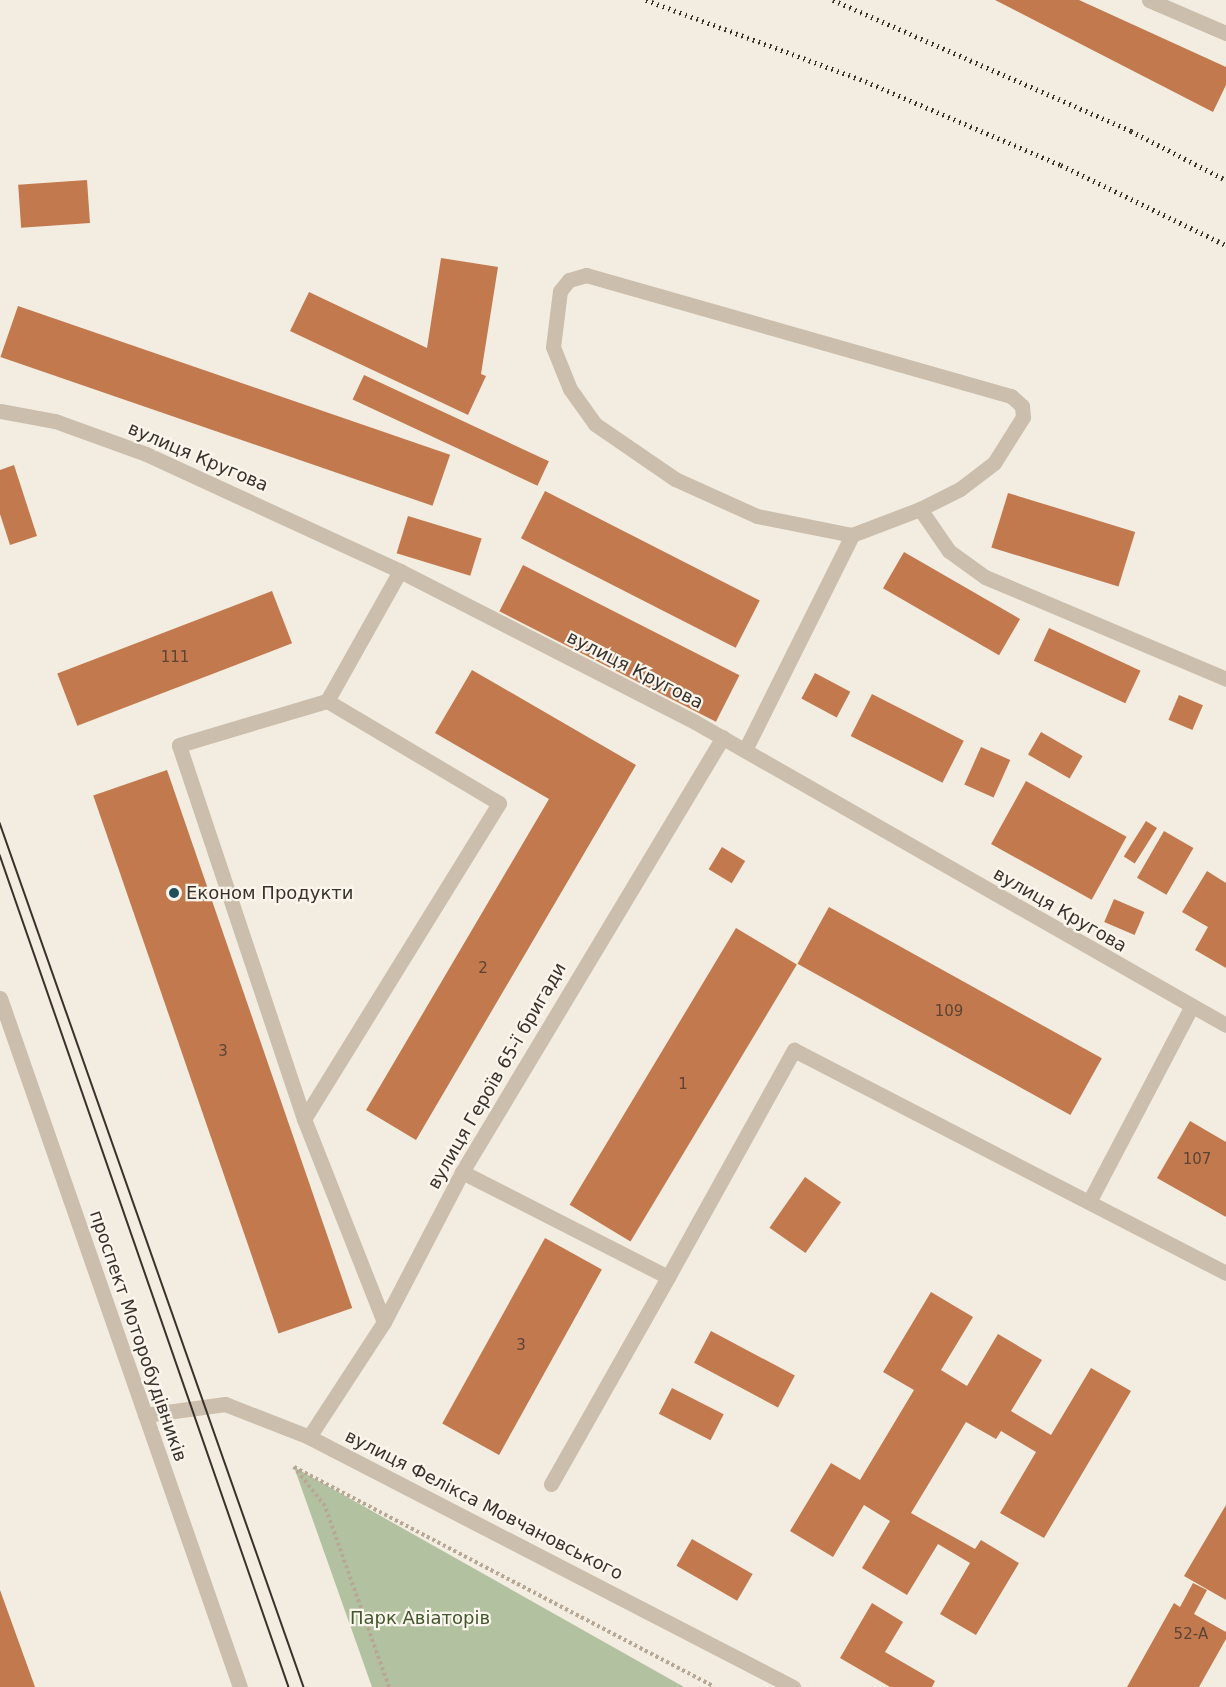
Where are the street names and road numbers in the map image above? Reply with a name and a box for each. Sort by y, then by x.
street label: вулиця Кругова [125,418,271,496]
street label: вулиця Кругова [563,626,707,714]
street label: вулиця Кругова [990,863,1130,957]
street label: вулиця Героїв 65-ї бригади [423,959,571,1193]
street label: проспект Моторобудівників [85,1208,191,1464]
street label: вулиця Фелікса Мовчановського [341,1425,627,1585]

